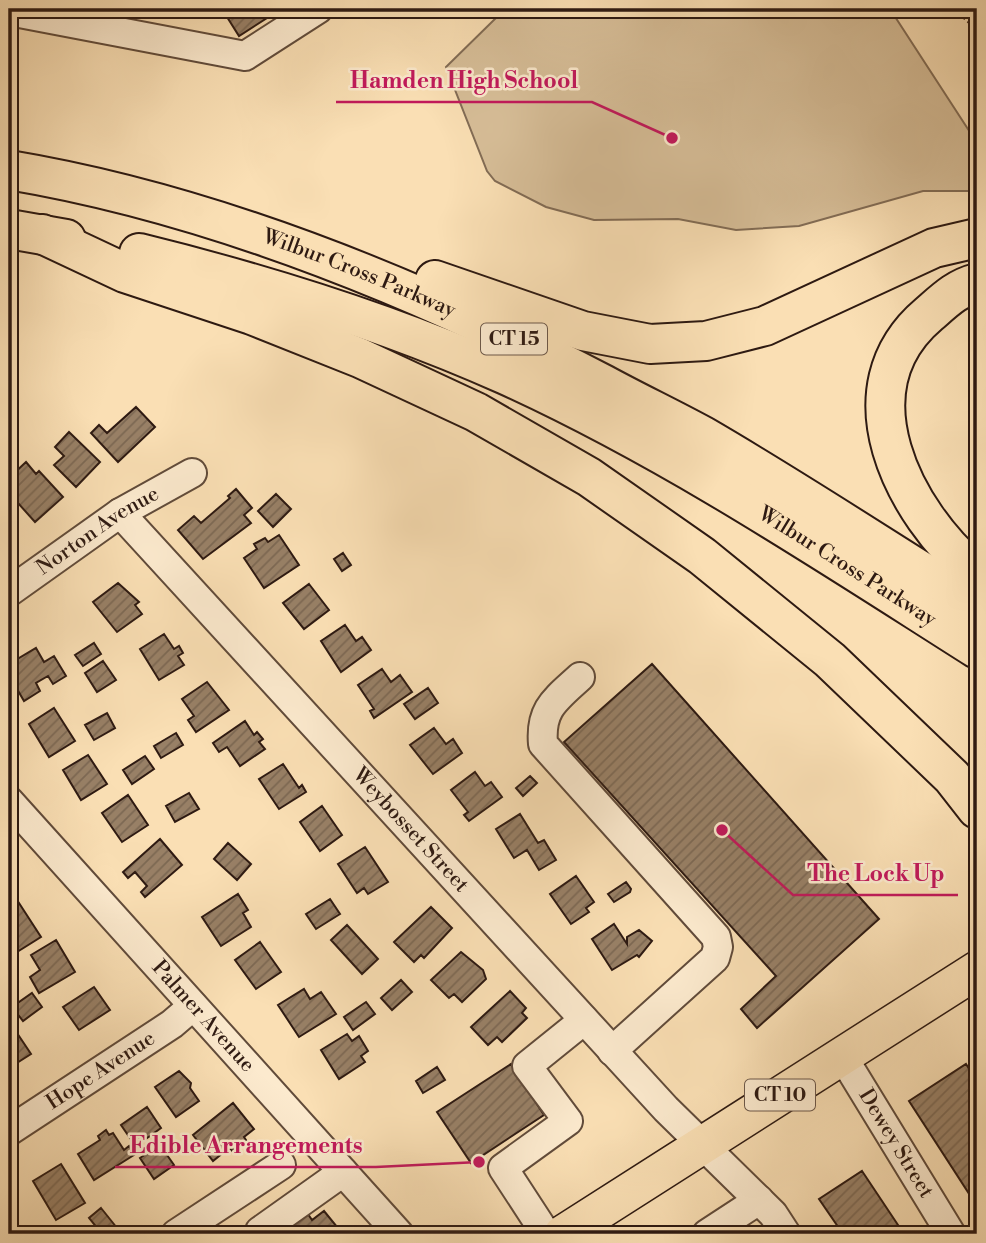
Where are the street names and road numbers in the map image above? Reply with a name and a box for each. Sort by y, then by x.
street label: Wilbur Cross Parkway [258,223,461,324]
road number: CT 15 [481,324,547,354]
street label: Norton Avenue [32,481,164,581]
street label: Wilbur Cross Parkway [752,501,942,633]
street label: Weybosset Street [346,762,475,898]
street label: Palmer Avenue [146,955,260,1078]
street label: Hope Avenue [42,1025,160,1116]
road number: CT 10 [745,1079,815,1110]
street label: Dewey Street [852,1084,939,1204]

